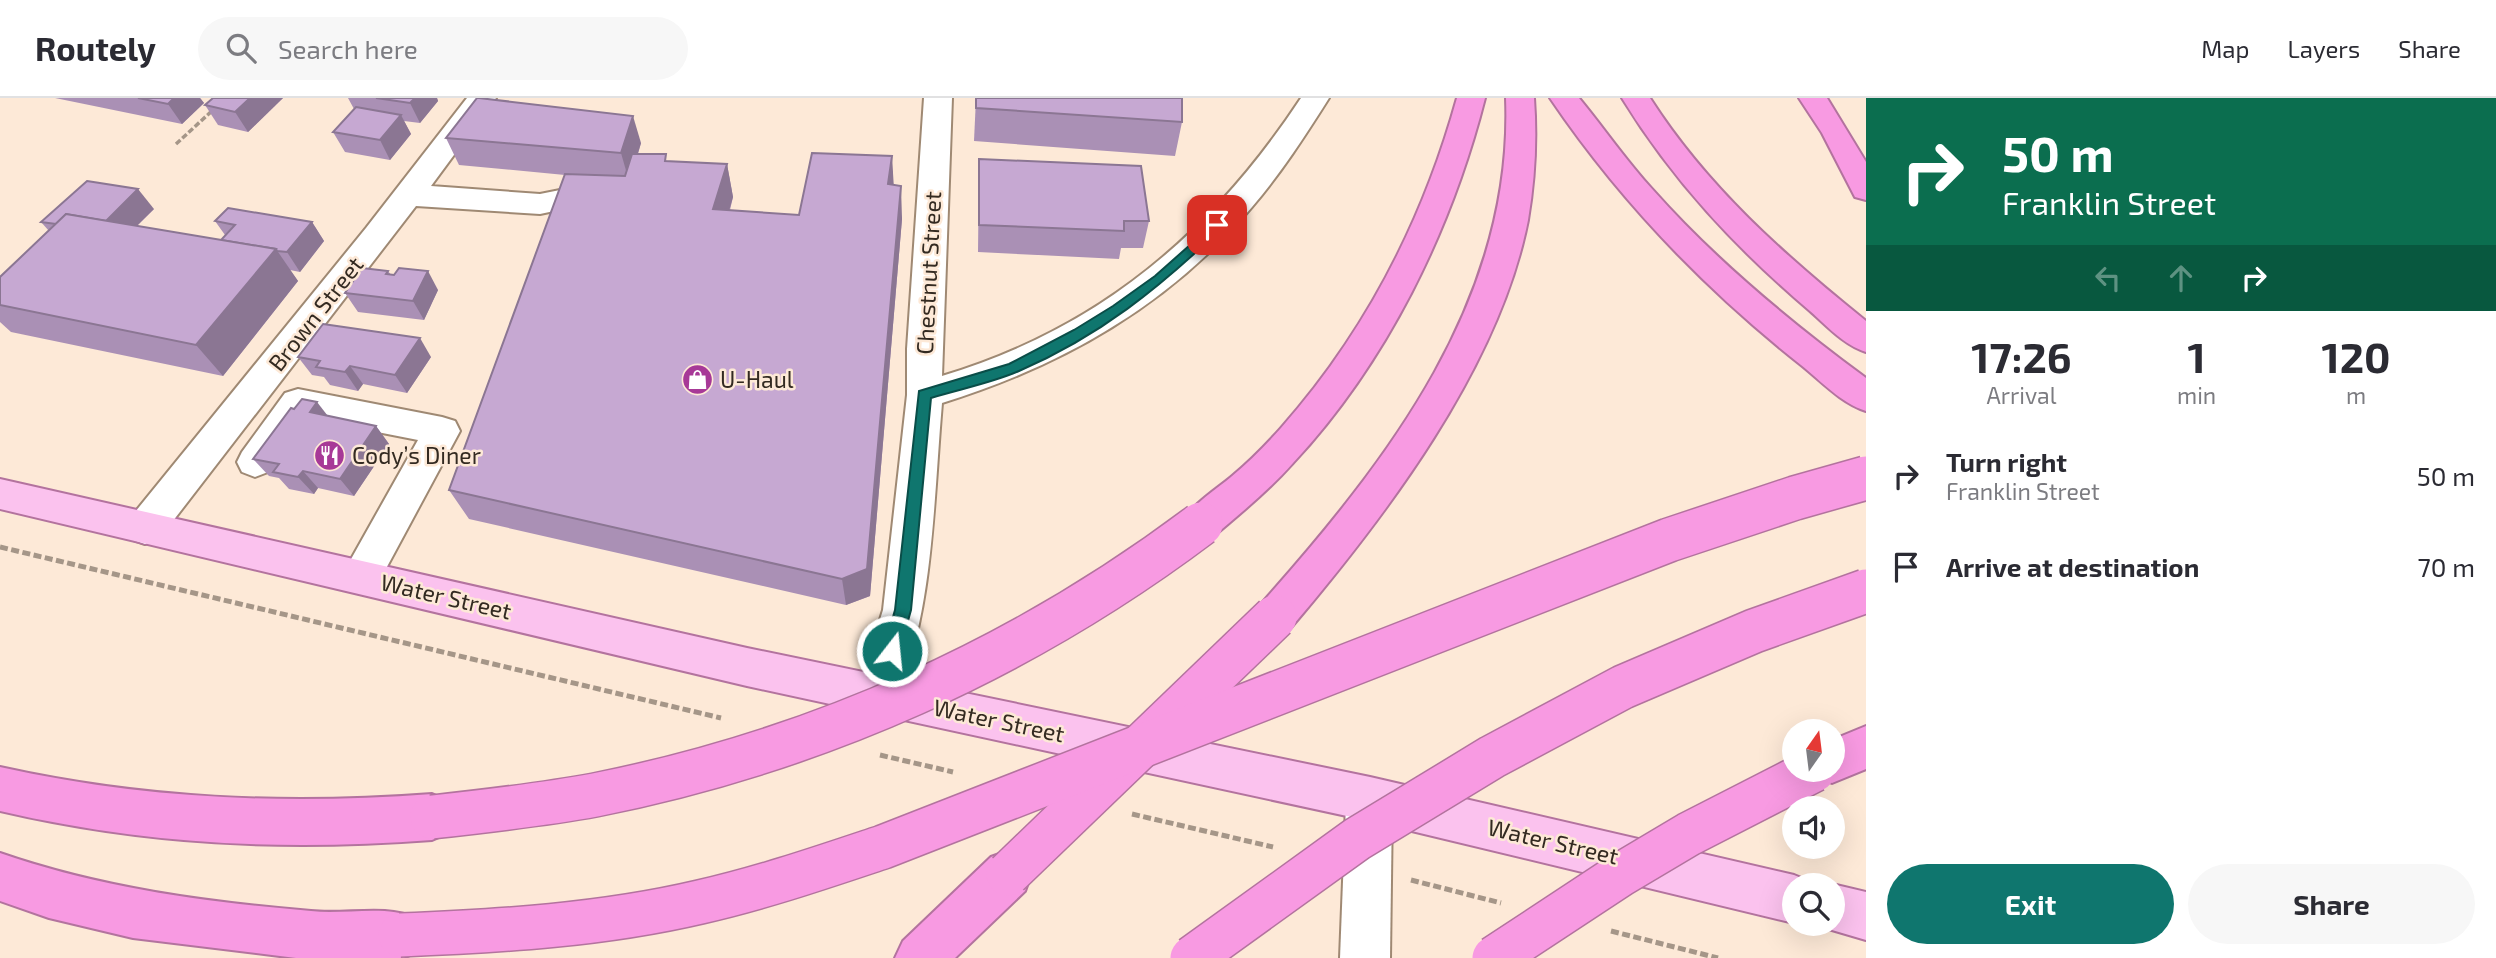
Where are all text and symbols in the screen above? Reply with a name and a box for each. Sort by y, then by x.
search box [198,17,688,80]
text: Routely [35,28,156,68]
icon: search [222,29,260,67]
text: Search here [278,33,418,64]
text: Map [2201,34,2249,63]
text: Layers [2287,34,2360,63]
text: Share [2398,34,2461,63]
text: 50 m [2002,123,2114,182]
icon: right [1887,126,1978,217]
text: Franklin Street [2002,183,2216,221]
street label: Chestnut Street [910,190,946,355]
pin [1187,195,1247,255]
icon: arrive [1198,206,1236,244]
street label: Brown Street [262,250,369,376]
icon: left [2089,259,2127,297]
icon: ahead [2162,259,2200,297]
icon: right [2235,259,2273,297]
text: 17:26 [1971,331,2072,381]
text: 1 [2188,331,2206,381]
text: 120 [2322,331,2391,381]
shop icon: U-Haul [680,363,714,397]
place label: U-Haul [720,365,794,393]
text: Arrival [1986,381,2056,409]
text: min [2177,381,2216,409]
text: m [2346,381,2366,409]
restaurant icon: Cody’s Diner [312,439,346,473]
place label: Cody’s Diner [352,441,481,469]
text: Turn right [1946,446,2067,477]
icon: right [1887,457,1925,495]
text: 50 m [2417,460,2475,491]
text: Franklin Street [1946,477,2100,505]
icon: arrive [1887,548,1925,586]
text: Arrive at destination [1946,551,2199,582]
text: 70 m [2417,551,2475,582]
street label: Water Street [378,567,514,625]
position arrow [855,614,929,688]
street label: Water Street [931,692,1067,748]
north arrow [1782,719,1844,782]
map controls [1782,719,1845,936]
button: sound [1782,796,1845,859]
street label: Water Street [1485,812,1621,870]
button: Exit [1887,864,2174,944]
button: Share [2188,864,2475,944]
button: search [1782,873,1845,936]

